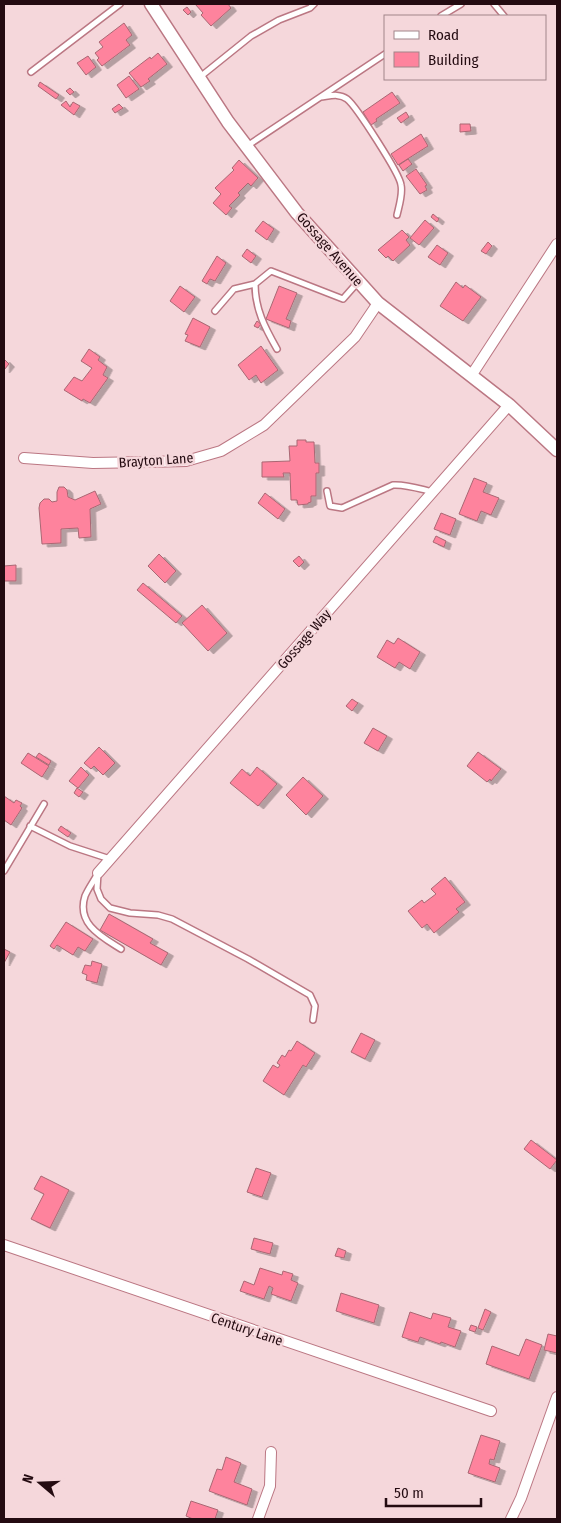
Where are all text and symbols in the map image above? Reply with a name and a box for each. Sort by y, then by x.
legend [384,15,546,80]
text: Road [428,26,459,44]
text: Building [428,51,479,69]
street label: Gossage Avenue [293,209,366,290]
street label: Brayton Lane [118,449,194,472]
street label: Gossage Way [274,606,335,673]
street label: Century Lane [209,1309,285,1350]
north arrow [15,1458,65,1508]
text: N [19,1472,38,1486]
scale bar [386,1476,481,1508]
text: 50 m [394,1484,424,1502]

